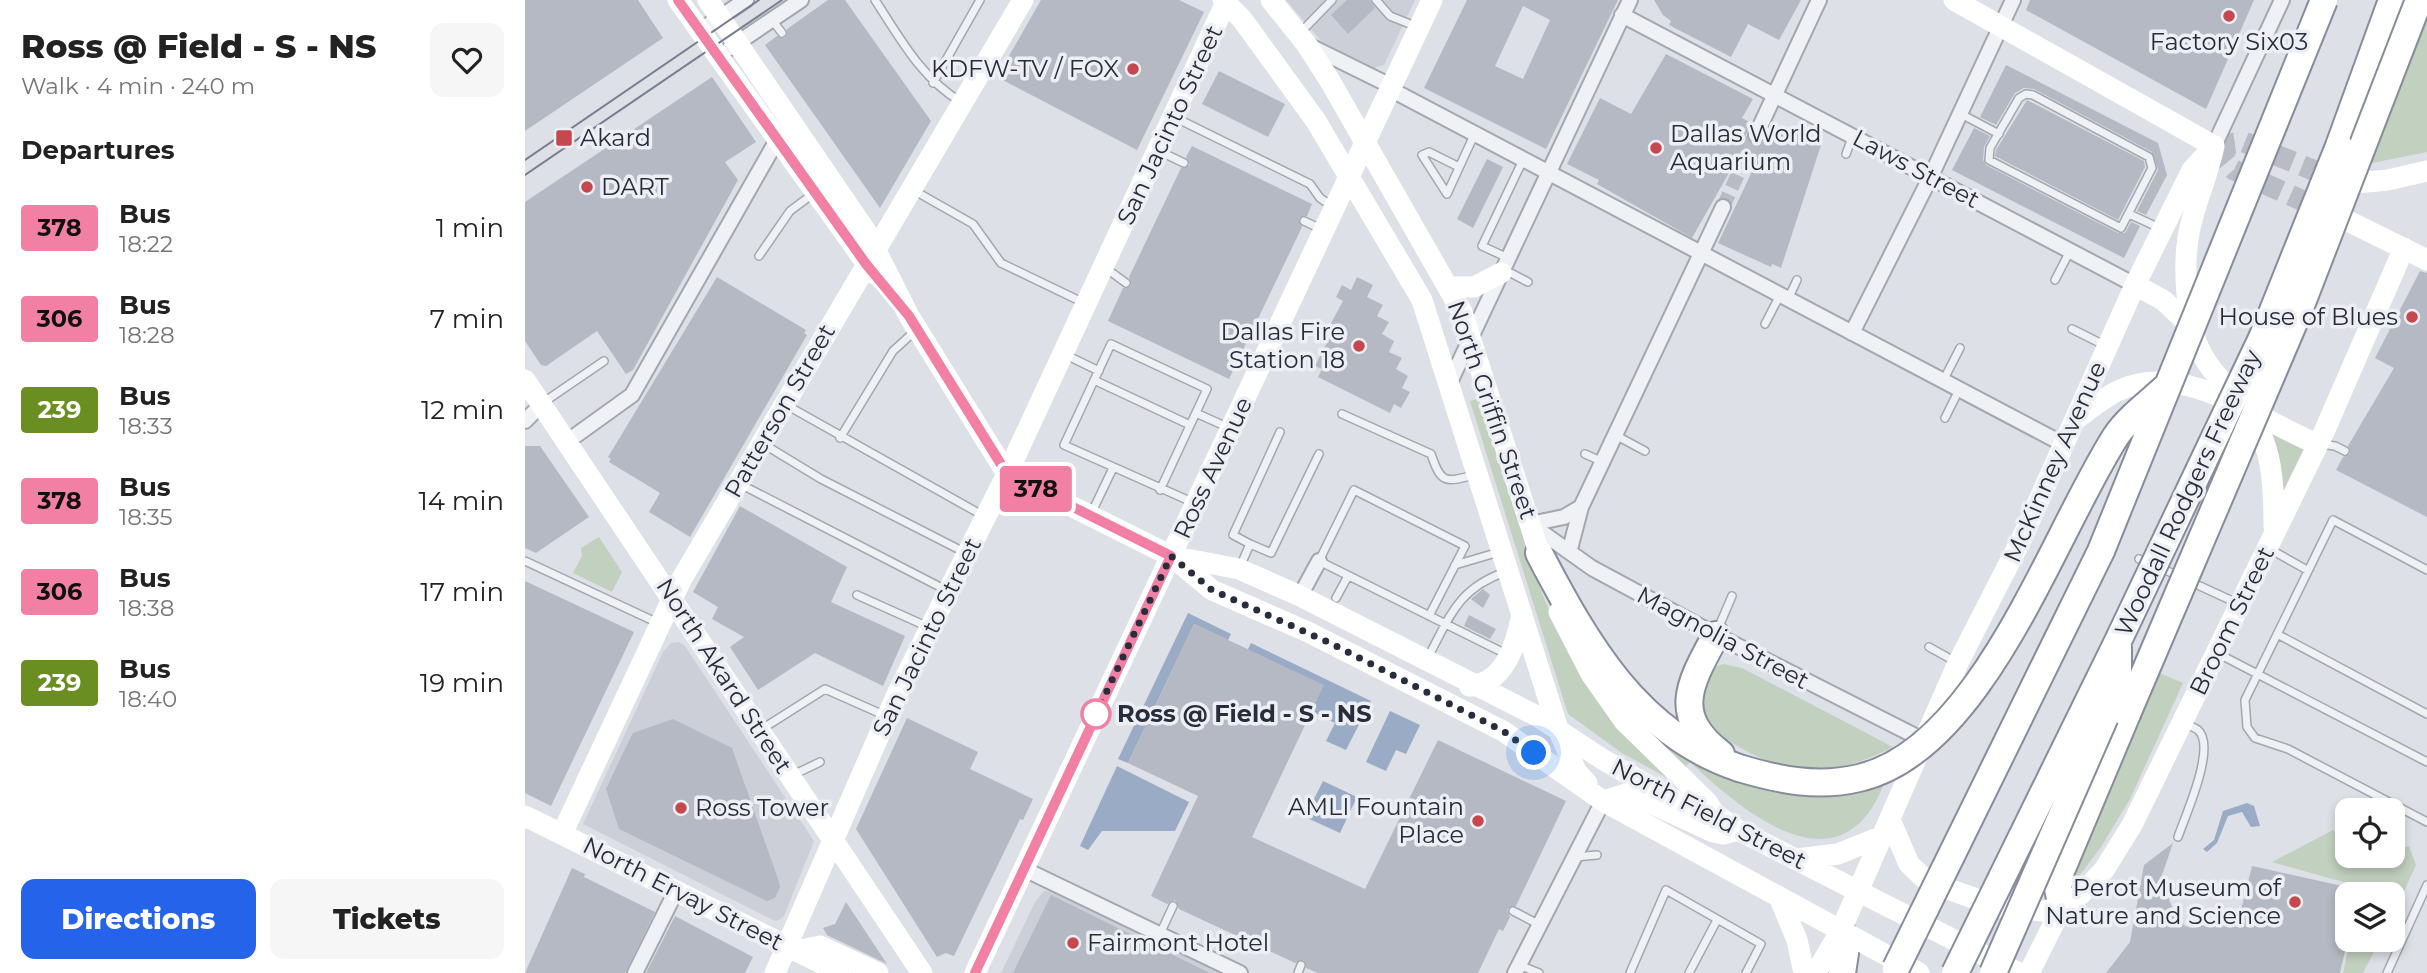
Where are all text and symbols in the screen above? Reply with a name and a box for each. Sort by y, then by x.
marker: Factory Six03 [2221,8,2237,24]
street label: San Jacinto Street [1111,20,1229,229]
button: heart [430,23,504,97]
text: Ross @ Field - S - NS [21,26,376,66]
place label: Factory Six03 [2150,27,2308,56]
place label: KDFW-TV / FOX [931,54,1119,83]
marker: KDFW-TV / FOX [1125,61,1141,77]
text: Walk · 4 min · 240 m [21,72,255,100]
place label: Dallas World Aquarium [1670,119,1822,176]
place label: Akard [580,123,651,152]
street label: Laws Street [1848,123,1985,214]
marker: Akard [554,128,574,148]
text: Departures [21,134,175,166]
marker: Dallas World Aquarium [1648,140,1664,156]
place label: DART [601,172,669,201]
marker: DART [579,179,595,195]
text: Bus [119,198,171,230]
text: 1 min [436,212,504,244]
text: 378 [37,213,82,242]
text: 18:22 [119,230,173,258]
text: Bus [119,289,171,321]
street label: North Griffin Street [1441,297,1544,523]
place label: House of Blues [2218,302,2398,331]
text: 7 min [430,303,504,335]
text: 306 [37,304,82,333]
marker: House of Blues [2404,309,2420,325]
place label: Dallas Fire Station 18 [1220,317,1345,374]
street label: Patterson Street [718,319,841,503]
text: 18:28 [119,321,175,349]
marker: Dallas Fire Station 18 [1351,338,1367,354]
street label: Woodall Rodgers Freeway [2108,345,2267,641]
street label: McKinney Avenue [1997,357,2112,567]
text: Bus [119,380,171,412]
street label: Ross Avenue [1167,392,1258,543]
text: 12 min [421,394,504,426]
text: 239 [38,395,81,424]
text: 18:33 [119,412,173,440]
line badge: 378 [996,466,1076,512]
text: Bus [119,471,171,503]
text: 378 [1014,474,1058,503]
text: 14 min [418,485,504,517]
text: 378 [37,486,82,515]
text: 18:35 [119,503,173,531]
street label: San Jacinto Street [866,533,987,741]
street label: Broom Street [2183,541,2280,700]
text: Bus [119,562,171,594]
street label: North Akard Street [651,573,798,779]
text: 17 min [420,576,504,608]
text: 306 [37,577,82,606]
street label: Magnolia Street [1632,580,1814,695]
text: 18:38 [119,594,175,622]
text: Bus [119,653,171,685]
text: 19 min [420,667,504,699]
text: 239 [38,668,81,697]
text: 18:40 [119,685,177,713]
marker: Ross @ Field - S - NS [1081,699,1111,729]
place label: Ross @ Field - S - NS [1117,699,1372,728]
your location [1516,735,1551,770]
street label: North Field Street [1607,752,1812,875]
place label: AMLI Fountain Place [1288,792,1464,849]
place label: Ross Tower [695,793,829,822]
map controls [2335,798,2405,952]
button: locate [2335,798,2405,868]
marker: Ross Tower [673,800,689,816]
marker: AMLI Fountain Place [1470,813,1486,829]
street label: North Ervay Street [578,830,788,957]
place label: Perot Museum of Nature and Science [2045,873,2282,930]
button: Directions [21,879,256,959]
button: Tickets [270,879,504,959]
button: layers [2335,882,2405,952]
marker: Perot Museum of Nature and Science [2287,894,2303,910]
place label: Fairmont Hotel [1087,928,1269,957]
marker: Fairmont Hotel [1065,935,1081,951]

